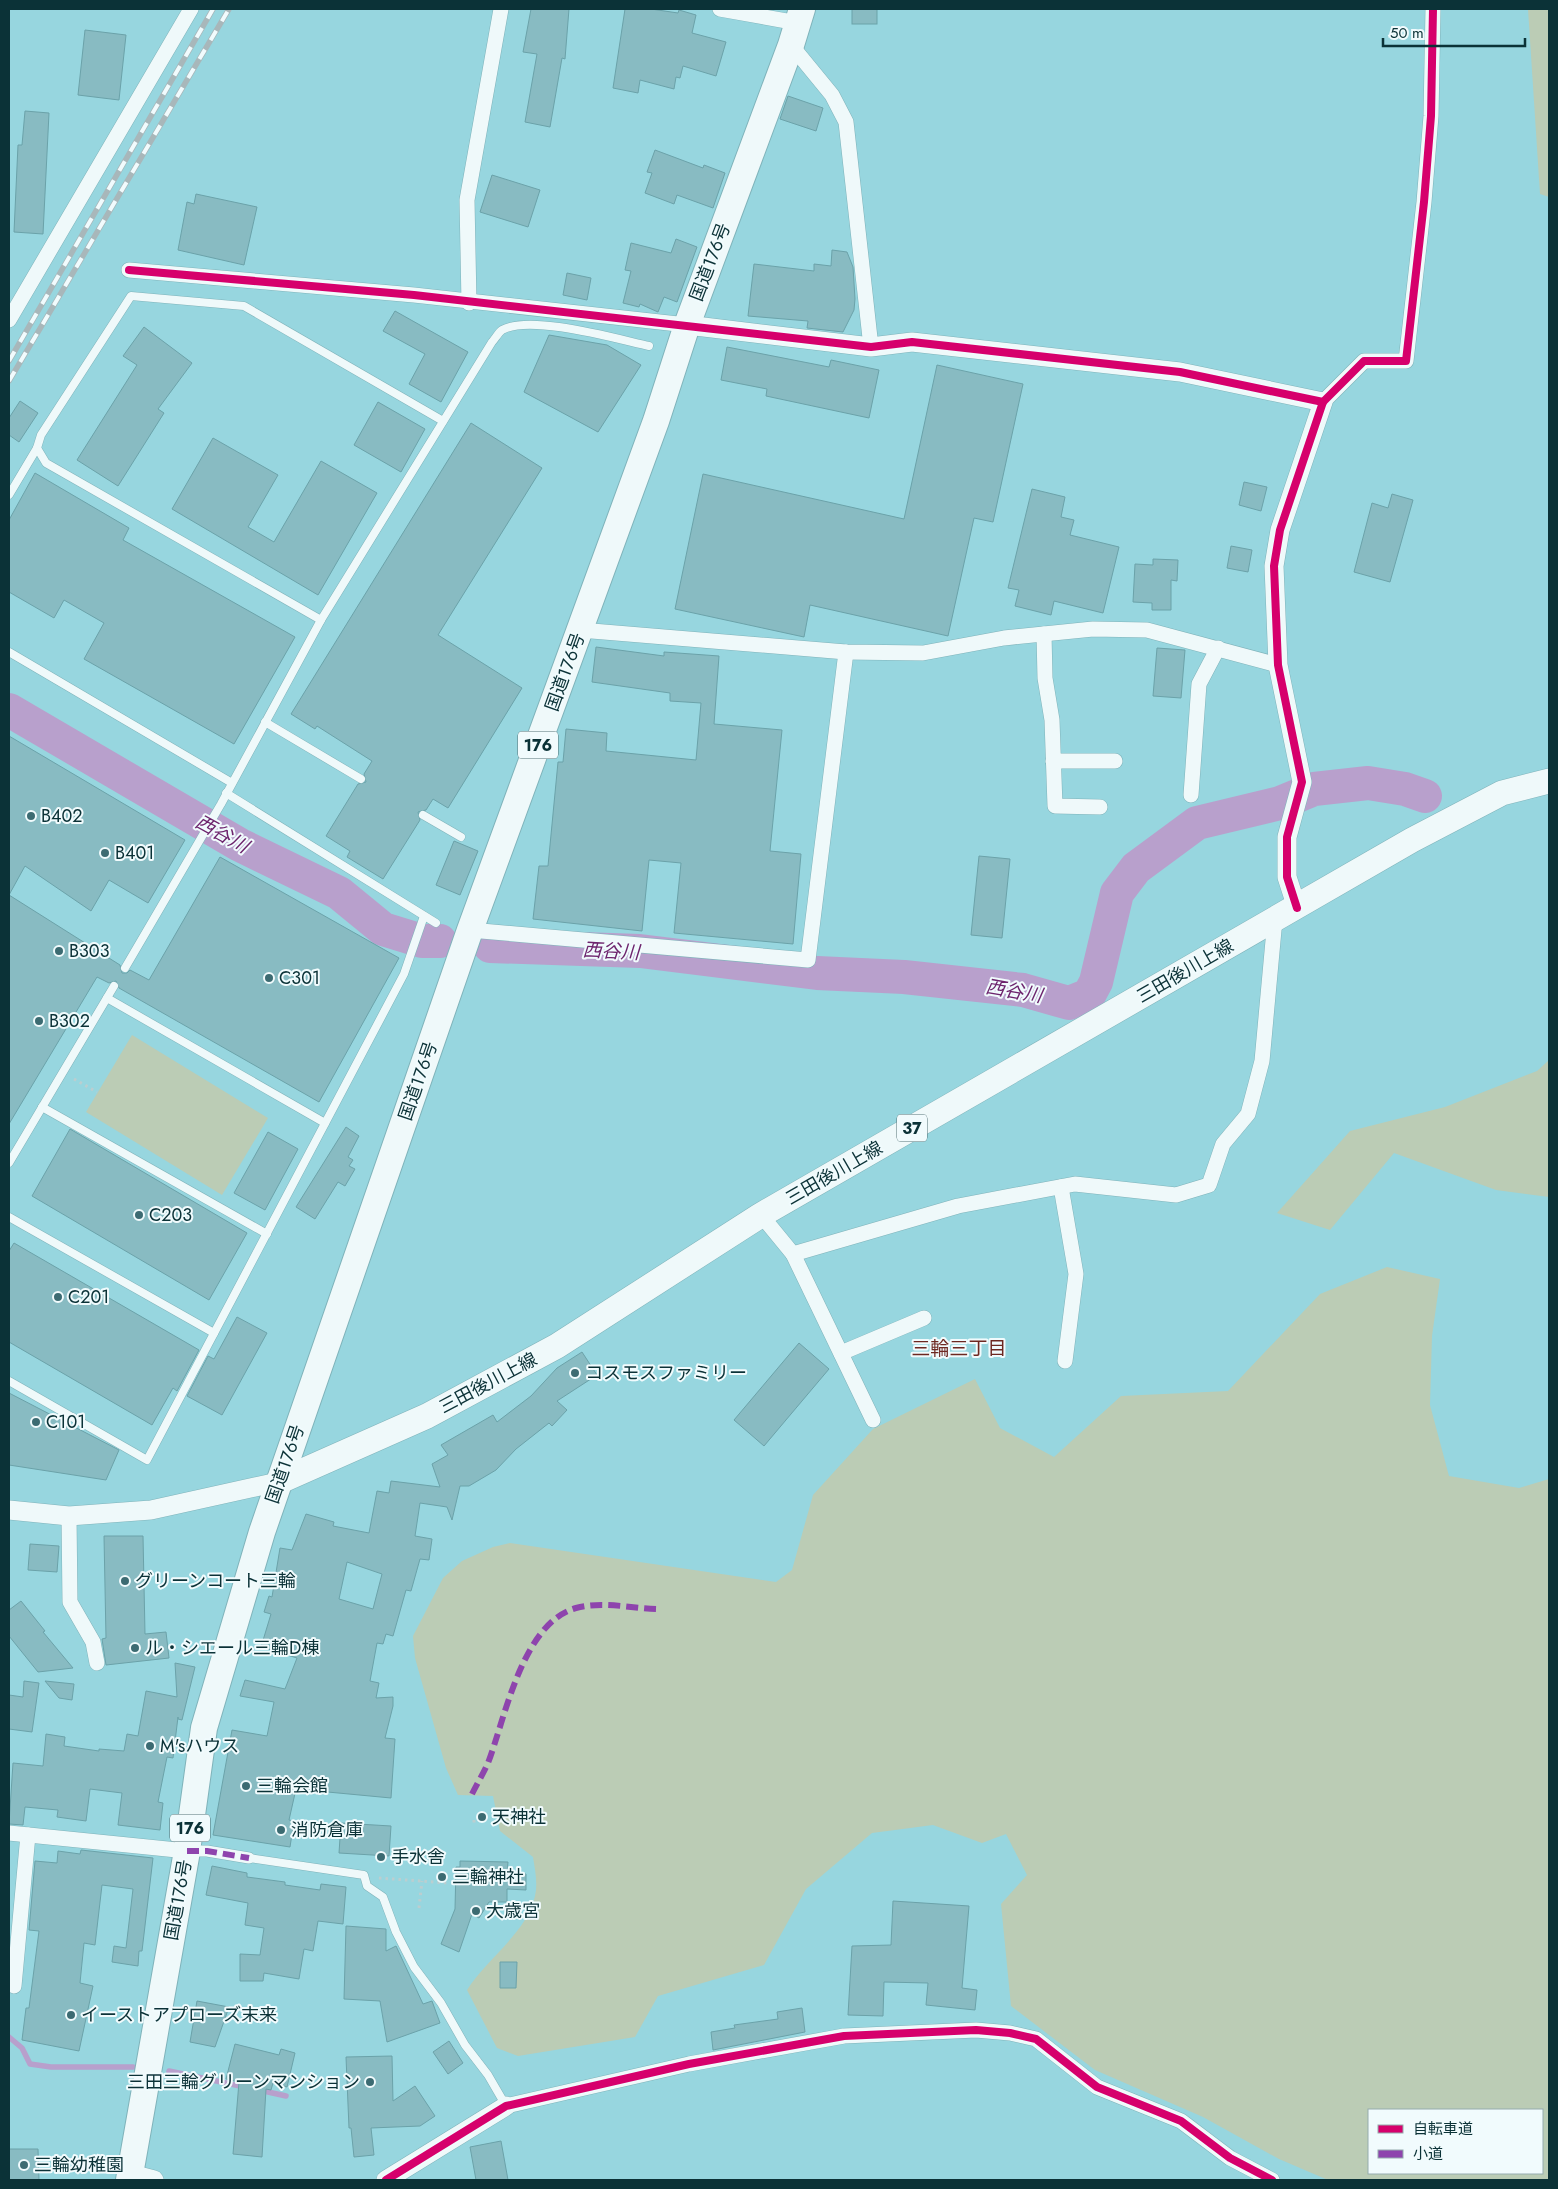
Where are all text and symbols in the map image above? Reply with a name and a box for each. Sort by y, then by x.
scale bar [1383,15,1526,47]
text: 50 m [1390,22,1424,44]
street label: 国道176号 [683,219,737,305]
street label: 国道176号 [539,629,591,715]
road number: 176 [518,732,558,758]
place label: B402 [41,803,83,829]
water label: 西谷川 [191,808,255,861]
marker: B402 [25,810,37,822]
place label: B401 [115,840,154,866]
marker: B401 [99,847,111,859]
street label: 三田後川上線 [1132,933,1238,1009]
water label: 西谷川 [582,936,642,966]
place label: B303 [69,938,110,964]
marker: B303 [53,945,65,957]
place label: C301 [279,965,320,991]
marker: C301 [263,972,275,984]
water label: 西谷川 [984,973,1046,1010]
place label: B302 [49,1008,90,1034]
marker: B302 [33,1015,45,1027]
street label: 国道176号 [392,1038,444,1124]
road number: 37 [897,1114,927,1142]
street label: 三田後川上線 [781,1135,887,1211]
place label: C203 [149,1202,192,1228]
marker: C203 [133,1209,145,1221]
place label: C201 [68,1284,109,1310]
marker: C201 [52,1291,64,1303]
district label: 三輪三丁目 [911,1335,1007,1362]
street label: 三田後川上線 [434,1346,542,1420]
place label: コスモスファミリー [585,1360,747,1386]
marker: コスモスファミリー [569,1367,581,1379]
place label: C101 [46,1409,85,1435]
marker: C101 [30,1416,42,1428]
street label: 国道176号 [259,1421,311,1507]
place label: グリーンコート三輪 [135,1568,296,1594]
marker: グリーンコート三輪 [119,1575,131,1587]
place label: ル・シエール三輪D棟 [145,1635,319,1661]
marker: ル・シエール三輪D棟 [129,1642,141,1654]
place label: M'sハウス [160,1733,239,1759]
marker: M'sハウス [144,1740,156,1752]
place label: 三輪会館 [256,1773,328,1799]
marker: 三輪会館 [240,1780,252,1792]
place label: 天神社 [492,1804,546,1830]
marker: 天神社 [476,1811,488,1823]
road number: 176 [170,1815,210,1842]
place label: 消防倉庫 [291,1817,363,1843]
marker: 消防倉庫 [275,1824,287,1836]
place label: 手水舎 [391,1844,445,1870]
marker: 手水舎 [375,1851,387,1863]
street label: 国道176号 [158,1857,198,1943]
place label: 三輪神社 [452,1864,524,1890]
marker: 三輪神社 [436,1871,448,1883]
place label: 大歳宮 [486,1898,540,1924]
marker: 大歳宮 [470,1905,482,1917]
place label: イーストアプローズ末来 [81,2002,277,2028]
marker: イーストアプローズ末来 [65,2009,77,2021]
place label: 三田三輪グリーンマンション [127,2069,360,2095]
marker: 三田三輪グリーンマンション [364,2076,376,2088]
legend [1368,2109,1543,2174]
text: 自転車道 [1413,2118,1473,2140]
text: 小道 [1413,2143,1443,2165]
place label: 三輪幼稚園 [34,2152,124,2178]
marker: 三輪幼稚園 [18,2159,30,2171]

